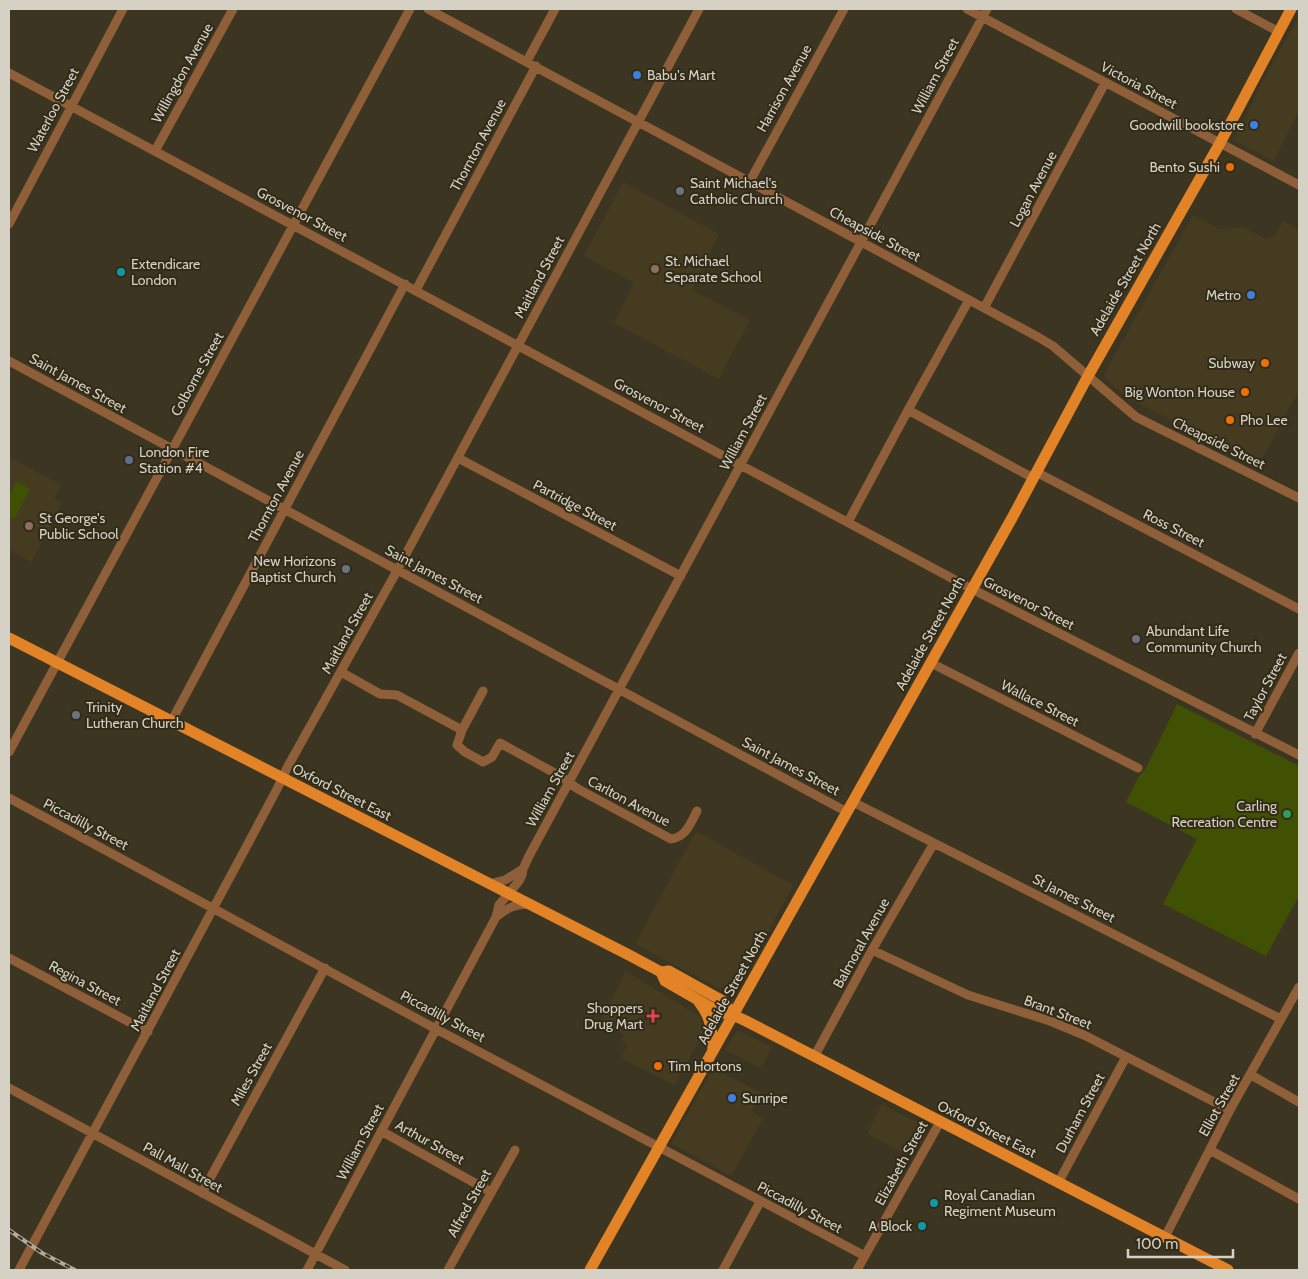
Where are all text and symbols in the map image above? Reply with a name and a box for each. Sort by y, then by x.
street label: Willingdon Avenue [147,20,217,126]
street label: William Street [907,35,963,117]
street label: Harrison Avenue [753,41,815,135]
street label: Victoria Street [1098,57,1181,113]
street label: Waterloo Street [23,64,83,155]
place label: Babu's Mart [647,66,716,84]
marker: Babu's Mart [631,69,643,81]
street label: Thornton Avenue [446,96,510,194]
place label: Goodwill bookstore [1130,116,1244,134]
marker: Goodwill bookstore [1248,119,1260,131]
street label: Logan Avenue [1005,148,1061,230]
place label: Bento Sushi [1149,158,1220,176]
marker: Bento Sushi [1224,161,1236,173]
place label: Saint Michael's Catholic Church [690,174,783,208]
street label: Grosvenor Street [254,183,351,246]
marker: Saint Michael's Catholic Church [674,185,686,197]
street label: Cheapside Street [826,202,924,266]
street label: Adelaide Street North [1085,219,1165,339]
street label: Maitland Street [510,233,568,321]
place label: St. Michael Separate School [665,252,762,286]
place label: Extendicare London [131,255,200,289]
marker: St. Michael Separate School [649,263,661,275]
marker: Extendicare London [115,266,127,278]
place label: Metro [1206,286,1241,304]
marker: Metro [1245,289,1257,301]
street label: Colborne Street [166,329,228,419]
street label: Saint James Street [26,349,130,417]
place label: Subway [1208,354,1255,372]
marker: Subway [1259,357,1271,369]
street label: Grosvenor Street [611,374,708,437]
place label: Big Wonton House [1124,383,1235,401]
marker: Big Wonton House [1239,386,1251,398]
street label: William Street [715,391,771,473]
place label: Pho Lee [1240,411,1288,429]
street label: Cheapside Street [1170,413,1268,473]
marker: Pho Lee [1224,414,1236,426]
place label: London Fire Station #4 [139,443,209,477]
street label: Thornton Avenue [244,447,308,545]
marker: London Fire Station #4 [123,454,135,466]
street label: Partridge Street [530,475,620,535]
street label: Ross Street [1140,505,1208,551]
place label: St George's Public School [39,509,119,543]
marker: St George's Public School [23,520,35,532]
street label: Saint James Street [382,541,486,607]
place label: New Horizons Baptist Church [250,552,336,586]
marker: New Horizons Baptist Church [340,563,352,575]
street label: Grosvenor Street [980,572,1078,634]
street label: Adelaide Street North [891,573,969,693]
street label: Maitland Street [317,589,377,677]
place label: Abundant Life Community Church [1146,622,1262,656]
marker: Abundant Life Community Church [1130,633,1142,645]
street label: Taylor Street [1240,650,1291,724]
street label: Wallace Street [998,676,1082,731]
place label: Trinity Lutheran Church [86,698,183,732]
marker: Trinity Lutheran Church [70,709,82,721]
street label: Saint James Street [739,733,843,799]
street label: William Street [522,748,578,830]
street label: Oxford Street East [289,759,395,825]
street label: Carlton Avenue [585,772,673,830]
street label: Piccadilly Street [40,794,132,854]
place label: Carling Recreation Centre [1172,797,1278,831]
marker: Carling Recreation Centre [1281,808,1293,820]
street label: St James Street [1030,869,1119,927]
street label: Balmoral Avenue [829,895,893,991]
street label: Adelaide Street North [693,927,771,1047]
street label: Maitland Street [126,946,184,1034]
street label: Regina Street [46,956,124,1010]
street label: Piccadilly Street [397,986,489,1046]
street label: Brant Street [1022,991,1095,1033]
place label: Shoppers Drug Mart [584,999,643,1033]
marker: Shoppers Drug Mart [647,1010,659,1022]
street label: Miles Street [226,1039,276,1109]
place label: Tim Hortons [668,1057,742,1075]
marker: Tim Hortons [652,1060,664,1072]
street label: Durham Street [1051,1070,1109,1156]
street label: Elliot Street [1194,1070,1244,1139]
place label: Sunripe [742,1089,788,1107]
marker: Sunripe [726,1092,738,1104]
street label: Oxford Street East [934,1096,1040,1162]
street label: William Street [332,1101,388,1183]
street label: Arthur Street [392,1116,468,1168]
street label: Elizabeth Street [870,1117,932,1208]
street label: Pall Mall Street [140,1138,226,1196]
street label: Alfred Street [443,1166,495,1240]
street label: Piccadilly Street [754,1177,846,1237]
place label: Royal Canadian Regiment Museum [944,1186,1056,1220]
marker: Royal Canadian Regiment Museum [928,1197,940,1209]
place label: A Block [868,1217,913,1235]
marker: A Block [916,1220,928,1232]
scale bar [1128,1226,1233,1258]
text: 100 m [1136,1235,1178,1253]

